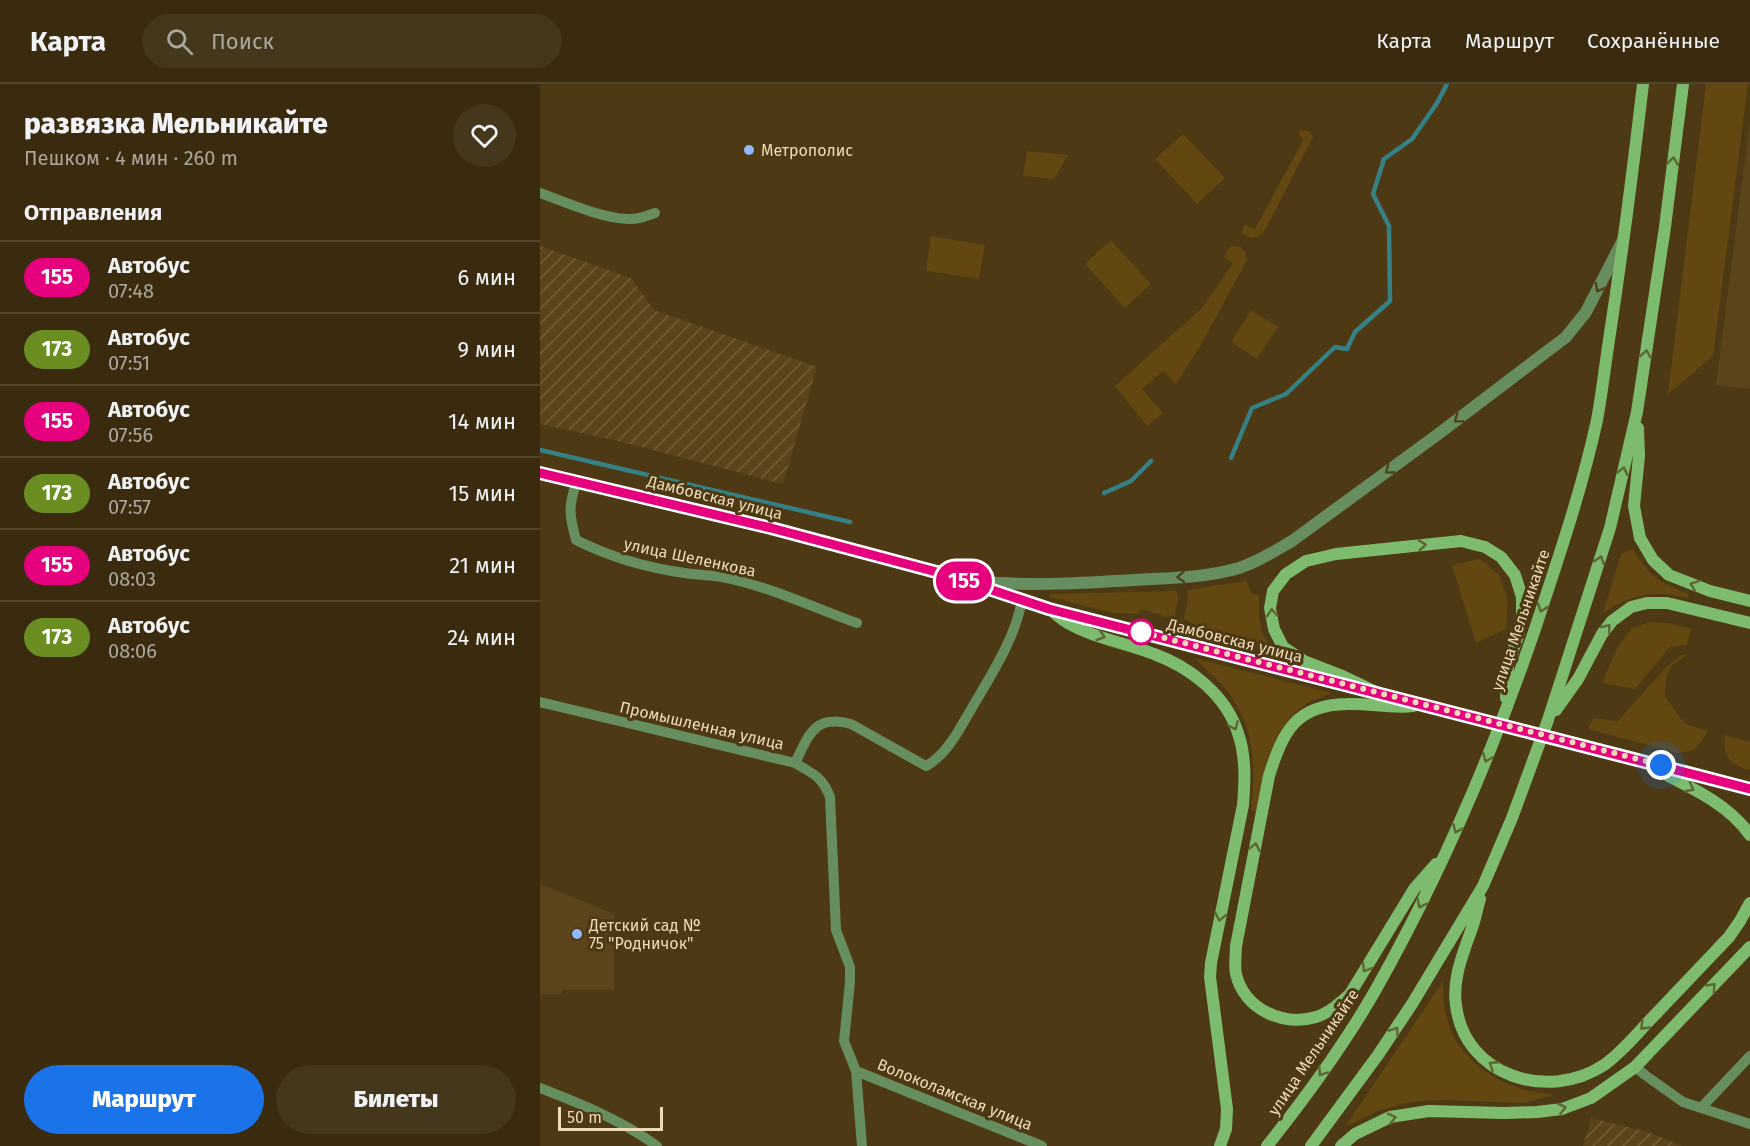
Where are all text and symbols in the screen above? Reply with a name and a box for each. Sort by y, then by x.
search box [142,14,562,68]
text: Карта [30,25,106,58]
icon: search [163,25,196,58]
text: Поиск [211,28,274,55]
text: Карта [1376,28,1432,54]
text: Маршрут [1465,28,1554,54]
text: Сохранённые [1587,28,1720,54]
button: heart [453,104,516,167]
text: развязка Мельникайте [24,107,328,140]
place label: Метрополис [761,141,853,160]
marker: Метрополис [742,143,756,157]
text: Пешком · 4 мин · 260 m [24,146,238,170]
one-way arrow [1667,156,1679,165]
text: Отправления [24,199,162,226]
text: Автобус [108,252,190,279]
text: 155 [41,264,73,290]
text: 6 мин [457,264,516,291]
text: 07:48 [108,279,154,303]
one-way arrow [1595,282,1606,292]
text: Автобус [108,324,190,351]
text: 173 [42,336,72,362]
text: 9 мин [458,336,516,363]
one-way arrow [1639,349,1651,359]
text: 07:51 [108,351,150,375]
text: Автобус [108,396,190,423]
text: 155 [41,408,73,434]
text: 14 мин [448,408,516,435]
one-way arrow [1454,412,1465,423]
text: 07:56 [108,423,153,447]
one-way arrow [1385,463,1396,474]
one-way arrow [1616,466,1629,476]
text: Автобус [108,468,190,495]
street label: Дамбовская улица [644,471,785,523]
text: 173 [42,480,72,506]
text: 15 мин [449,480,516,507]
text: 07:57 [108,495,151,519]
street label: улица Шеленкова [622,534,758,581]
one-way arrow [1417,539,1426,552]
text: Автобус [108,540,190,567]
street label: улица Мельникайте [1487,547,1554,693]
text: 155 [41,552,73,578]
text: 21 мин [449,552,516,579]
one-way arrow [1593,555,1605,566]
line badge: 155 [930,562,998,600]
text: 08:03 [108,567,156,591]
text: 155 [948,568,980,594]
one-way arrow [1177,571,1186,584]
one-way arrow [1689,579,1700,592]
one-way arrow [1537,602,1549,613]
one-way arrow [1266,608,1279,618]
text: Автобус [108,612,190,639]
street label: Дамбовская улица [1164,614,1305,666]
unlabelled marker [1128,619,1154,645]
text: 173 [42,624,72,650]
text: 24 мин [447,624,516,651]
one-way arrow [1599,624,1610,635]
one-way arrow [1095,628,1106,641]
text: 08:06 [108,639,157,663]
street label: Промышленная улица [618,697,786,754]
one-way arrow [1227,719,1239,730]
your location [1646,750,1676,780]
one-way arrow [1482,751,1494,762]
one-way arrow [1684,781,1695,792]
one-way arrow [1453,823,1465,834]
one-way arrow [1248,843,1261,853]
one-way arrow [1416,898,1428,909]
one-way arrow [1215,911,1228,921]
place label: Детский сад № 75 "Родничок" [588,916,701,953]
marker: Детский сад № 75 "Родничок" [570,927,584,941]
one-way arrow [1361,962,1373,972]
one-way arrow [1704,983,1715,994]
street label: улица Мельникайте [1264,985,1363,1119]
one-way arrow [1640,1020,1651,1030]
one-way arrow [1387,1026,1398,1037]
street label: Волоколамская улица [875,1055,1035,1134]
one-way arrow [1488,1062,1499,1073]
button: Маршрут [24,1065,264,1134]
button: Билеты [276,1065,516,1134]
one-way arrow [1318,1065,1329,1076]
one-way arrow [1557,1102,1567,1115]
scale bar [558,1104,663,1132]
text: 50 m [567,1108,602,1127]
one-way arrow [1386,1113,1397,1125]

